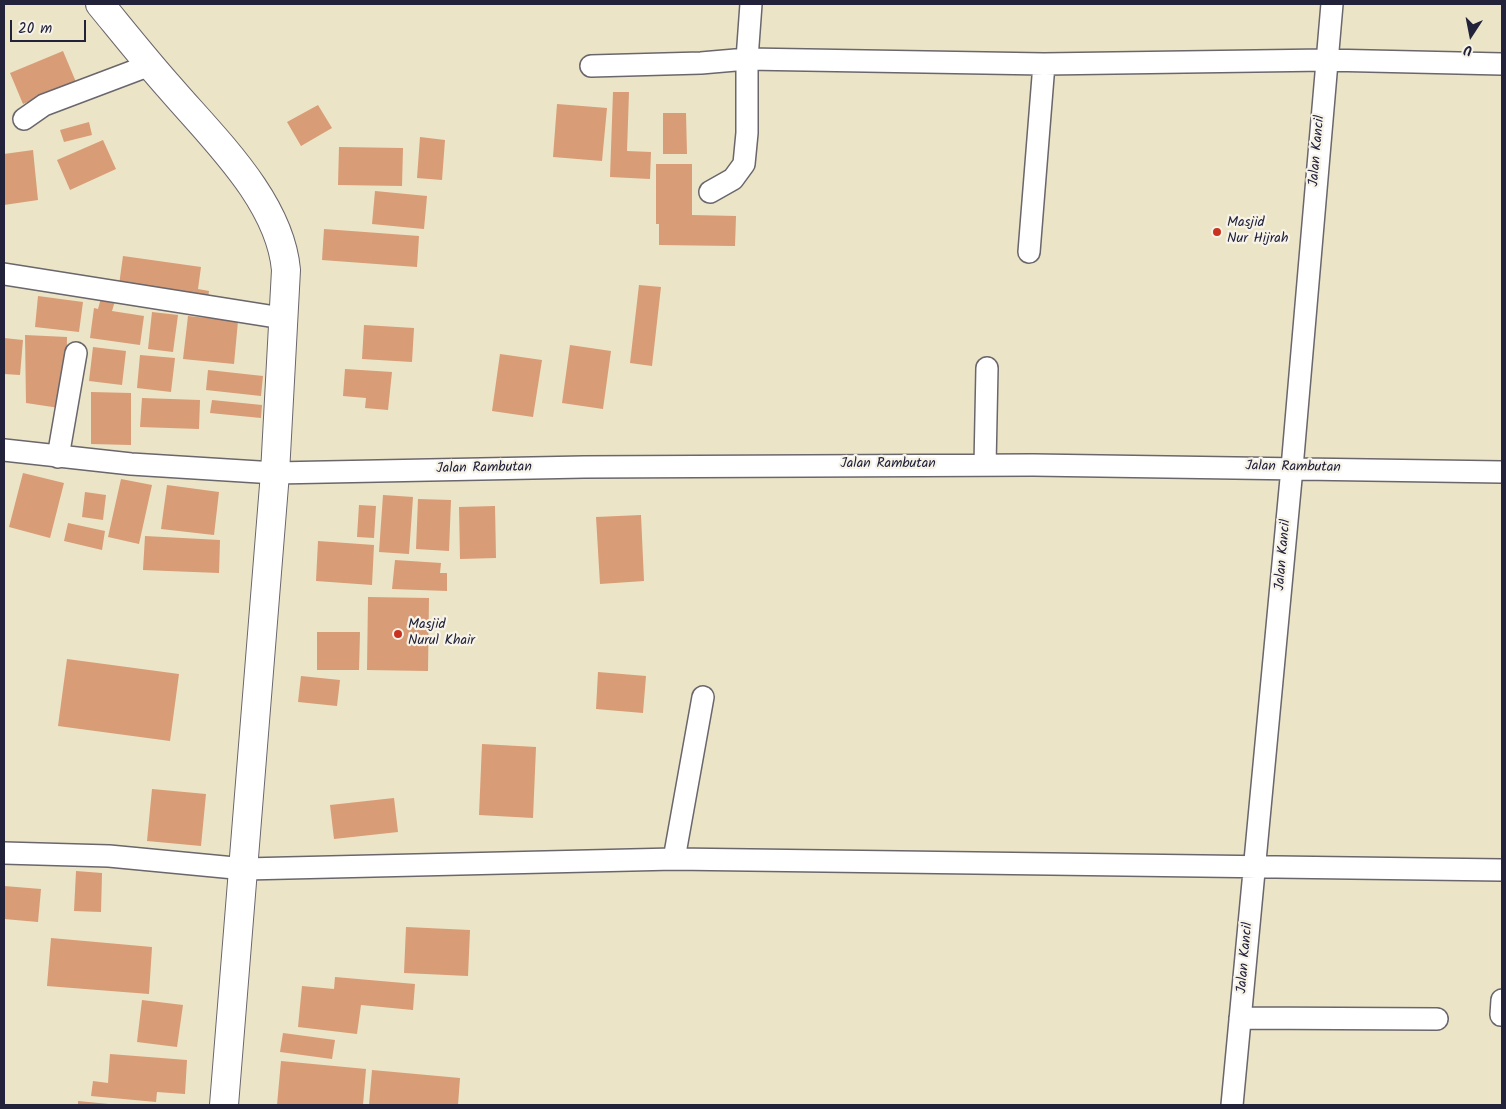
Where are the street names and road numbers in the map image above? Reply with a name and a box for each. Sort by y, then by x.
street label: Jalan Kancil [1307,115,1329,187]
street label: Jalan Rambutan [840,457,936,473]
street label: Jalan Rambutan [1245,459,1341,477]
street label: Jalan Rambutan [436,460,532,478]
street label: Jalan Kancil [1273,519,1295,591]
street label: Jalan Kancil [1235,922,1257,994]

